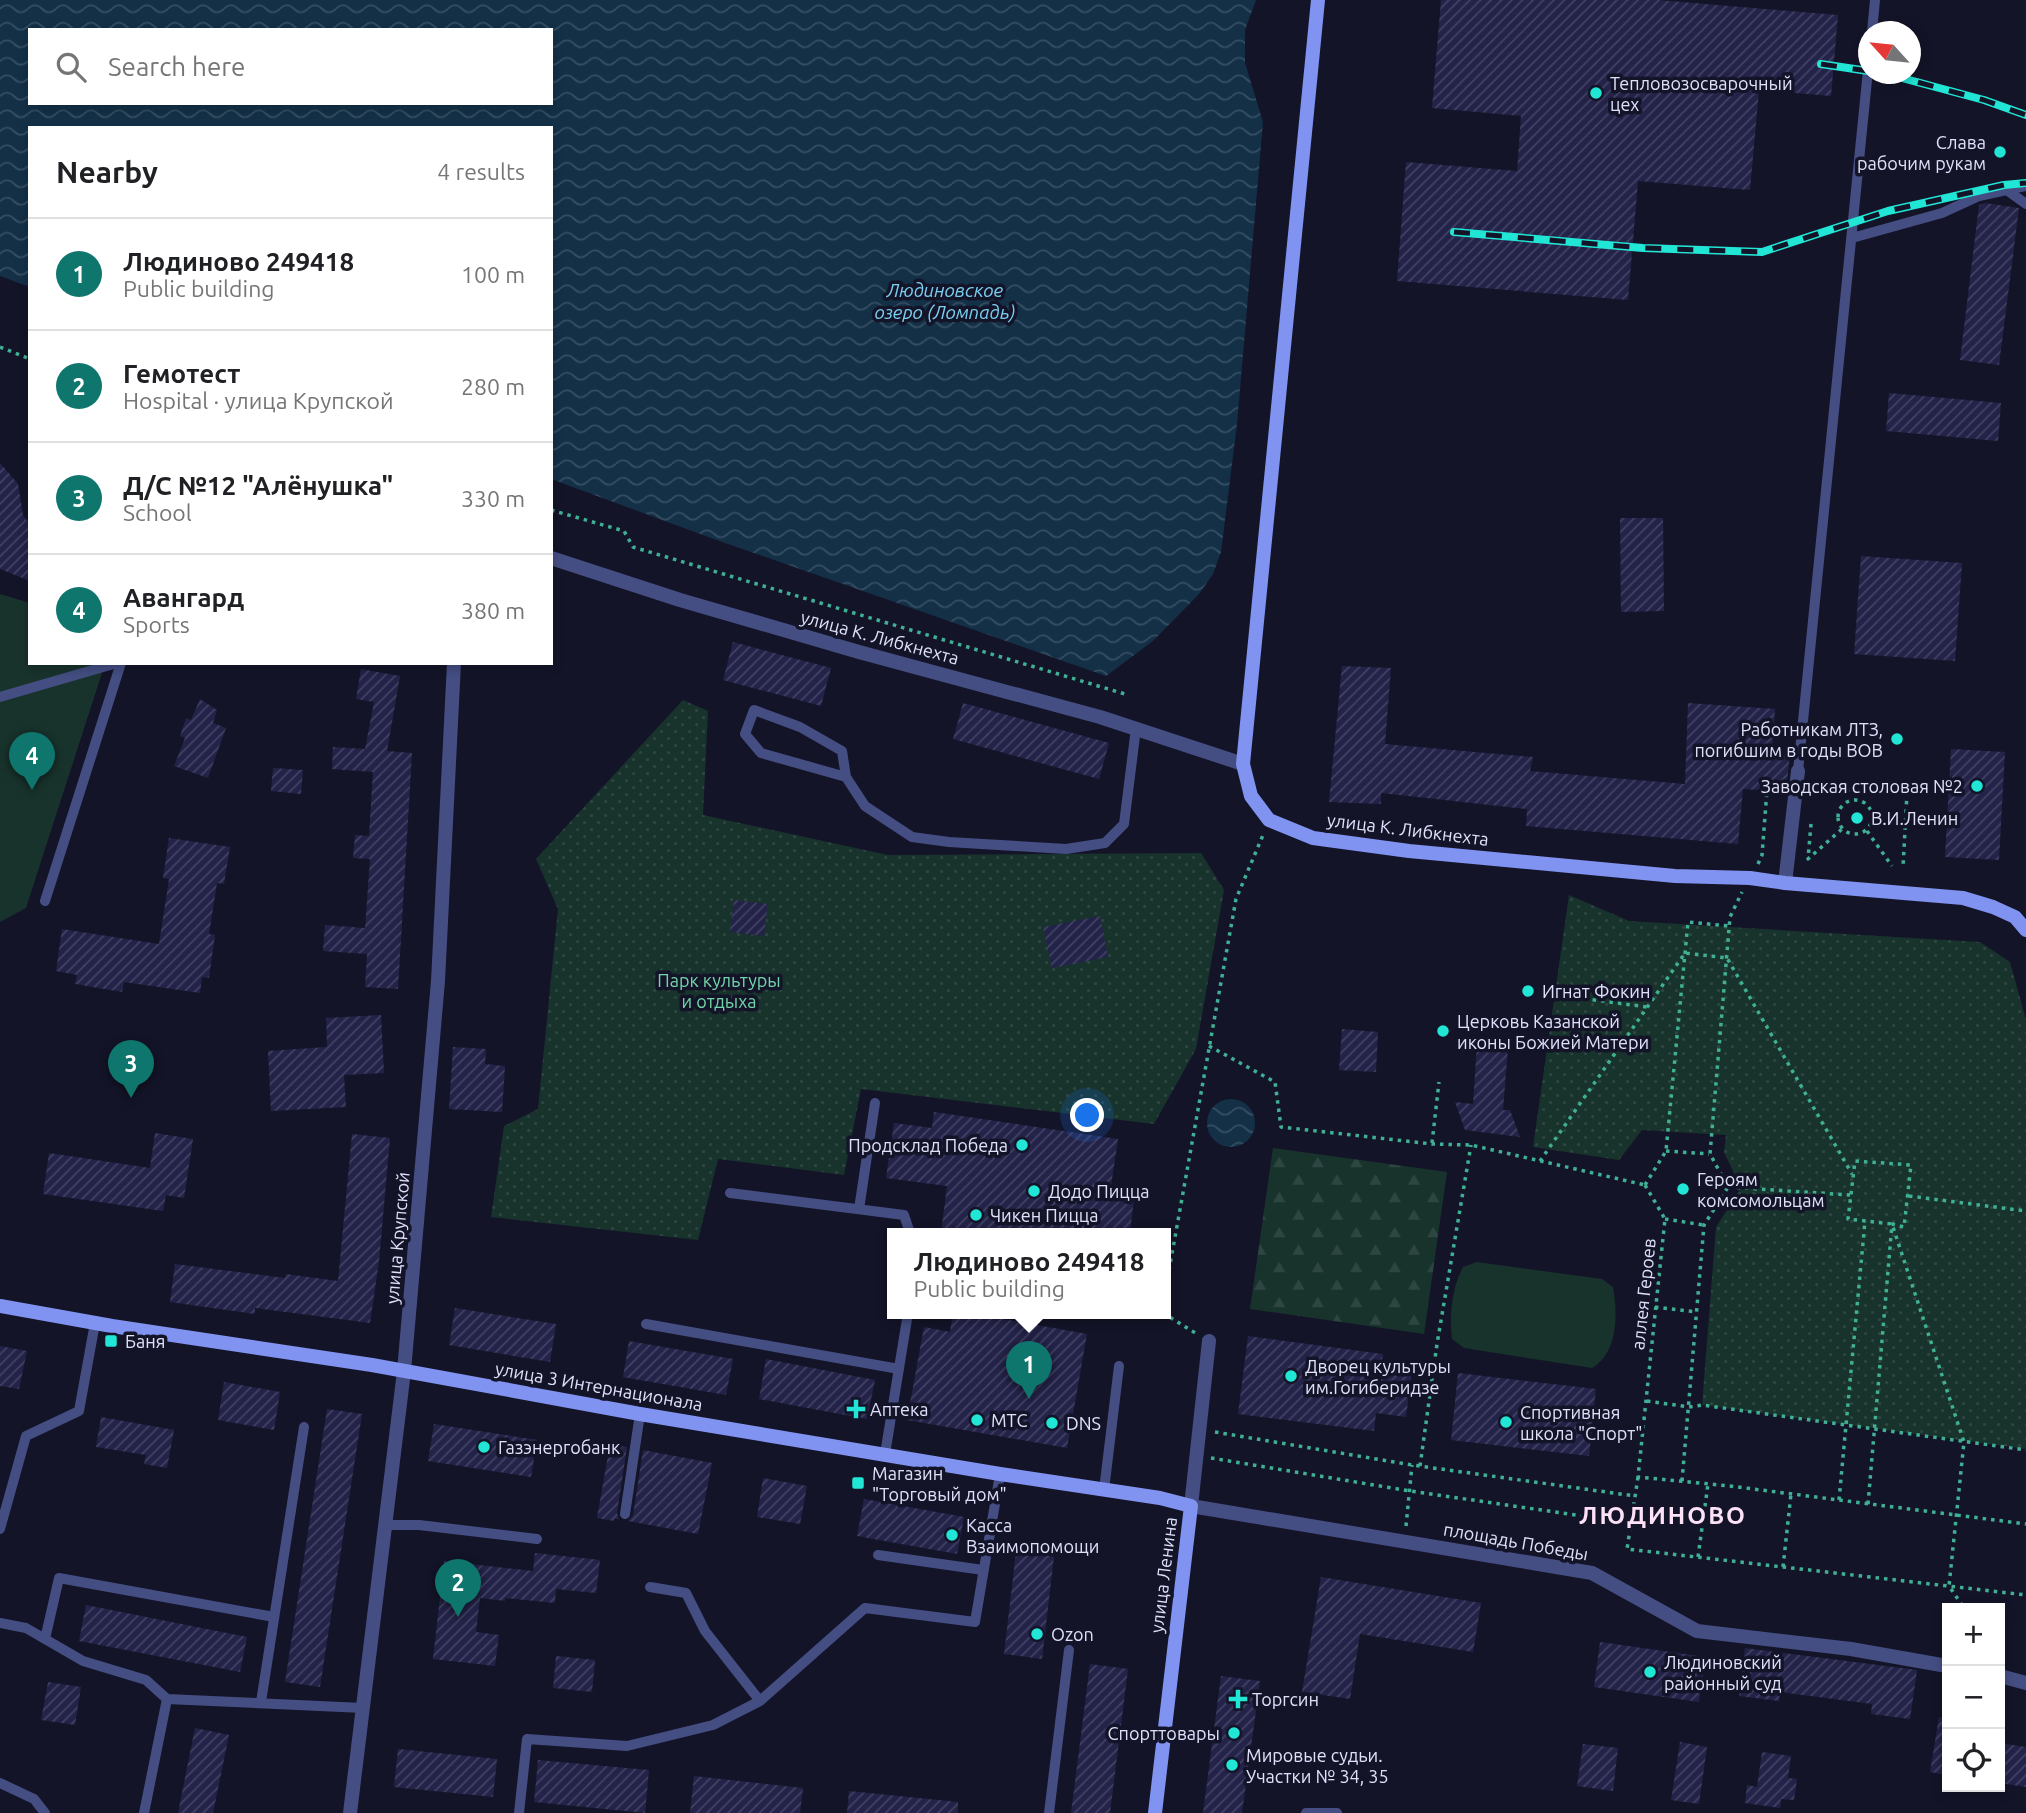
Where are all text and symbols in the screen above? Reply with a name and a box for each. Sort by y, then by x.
north arrow [1858,21,1921,84]
search box [28,28,553,105]
icon: search [52,48,90,86]
text: Search here [108,52,245,81]
place label: Тепловозосварочный цех [1610,73,1793,114]
marker: Тепловозосварочный цех [1588,85,1604,101]
place label: Слава рабочим рукам [1857,132,1986,173]
marker: Слава рабочим рукам [1992,144,2008,160]
text: Nearby [56,155,158,189]
text: 4 results [437,159,525,184]
text: Людиново 249418 [123,247,354,276]
text: 1 [73,262,85,287]
text: 100 m [461,262,525,287]
text: Public building [123,276,275,301]
water label: Людиновское озеро (Ломпадь) [875,279,1015,323]
text: Гемотест [123,359,240,388]
text: 2 [73,374,85,399]
text: 280 m [461,374,525,399]
text: Hospital · улица Крупской [123,388,394,413]
text: Д/С №12 "Алёнушка" [123,471,393,500]
text: 3 [73,486,85,511]
text: 330 m [461,486,525,511]
text: School [123,500,192,525]
text: Авангард [123,583,244,612]
text: 4 [73,598,85,623]
text: 380 m [461,598,525,623]
street label: улица К. Либкнехта [799,606,961,668]
text: Sports [123,612,190,637]
place label: Работникам ЛТЗ, погибшим в годы ВОВ [1695,719,1883,760]
marker: Работникам ЛТЗ, погибшим в годы ВОВ [1889,731,1905,747]
pin: 4 [9,732,55,790]
place label: Заводская столовая №2 [1761,776,1963,796]
marker: Заводская столовая №2 [1969,778,1985,794]
place label: В.И.Ленин [1871,808,1958,828]
street label: улица К. Либкнехта [1326,809,1490,849]
marker: В.И.Ленин [1849,810,1865,826]
park label: Парк культуры и отдыха [657,970,781,1011]
place label: Игнат Фокин [1542,981,1650,1001]
marker: Игнат Фокин [1520,983,1536,999]
place label: Церковь Казанской иконы Божией Матери [1457,1011,1649,1052]
marker: Церковь Казанской иконы Божией Матери [1435,1023,1451,1039]
pin: 3 [108,1040,154,1098]
your location [1070,1098,1104,1132]
place label: Продсклад Победа [848,1135,1008,1155]
marker: Продсклад Победа [1014,1137,1030,1153]
place label: Героям комсомольцам [1697,1169,1825,1210]
street label: улица Крупской [381,1171,413,1305]
place label: Додо Пицца [1048,1181,1150,1201]
marker: Героям комсомольцам [1675,1181,1691,1197]
marker: Додо Пицца [1026,1183,1042,1199]
place label: Чикен Пицца [990,1205,1099,1225]
marker: Чикен Пицца [968,1207,984,1223]
popup [887,1228,1171,1319]
street label: аллея Героев [1627,1237,1659,1351]
text: Людиново 249418 [913,1247,1145,1276]
text: Public building [913,1276,1065,1301]
place label: Баня [125,1331,166,1351]
marker: Баня [103,1333,119,1349]
pin: 1 [1006,1341,1052,1399]
place label: Дворец культуры им.Гогиберидзе [1305,1356,1451,1397]
street label: улица 3 Интернационала [494,1358,704,1414]
marker: Дворец культуры им.Гогиберидзе [1283,1368,1299,1384]
place label: Аптека [870,1399,928,1419]
marker: Аптека [848,1401,864,1417]
place label: Спортивная школа "Спорт" [1520,1402,1643,1443]
place label: МТС [991,1410,1027,1430]
marker: МТС [969,1412,985,1428]
place label: DNS [1066,1413,1101,1433]
marker: Спортивная школа "Спорт" [1498,1414,1514,1430]
marker: DNS [1044,1415,1060,1431]
place label: Газэнергобанк [498,1437,620,1457]
marker: Газэнергобанк [476,1439,492,1455]
place label: Магазин "Торговый дом" [872,1463,1007,1504]
marker: Магазин "Торговый дом" [850,1475,866,1491]
district label: ЛЮДИНОВО [1579,1502,1747,1529]
place label: Касса Взаимопомощи [966,1515,1099,1556]
street label: улица Ленина [1146,1516,1180,1634]
street label: площадь Победы [1442,1518,1590,1564]
marker: Касса Взаимопомощи [944,1527,960,1543]
pin: 2 [435,1559,481,1617]
map controls [1942,1603,2005,1792]
button: + [1942,1603,2005,1666]
place label: Ozon [1051,1624,1094,1644]
marker: Ozon [1029,1626,1045,1642]
place label: Людиновский районный суд [1664,1652,1782,1693]
marker: Людиновский районный суд [1642,1664,1658,1680]
button: − [1942,1666,2005,1729]
place label: Торгсин [1252,1689,1319,1709]
marker: Торгсин [1230,1691,1246,1707]
place label: Спорттовары [1108,1723,1220,1743]
marker: Спорттовары [1226,1725,1242,1741]
button: locate [1942,1729,2005,1792]
place label: Мировые судьи. Участки № 34, 35 [1246,1745,1389,1786]
marker: Мировые судьи. Участки № 34, 35 [1224,1757,1240,1773]

